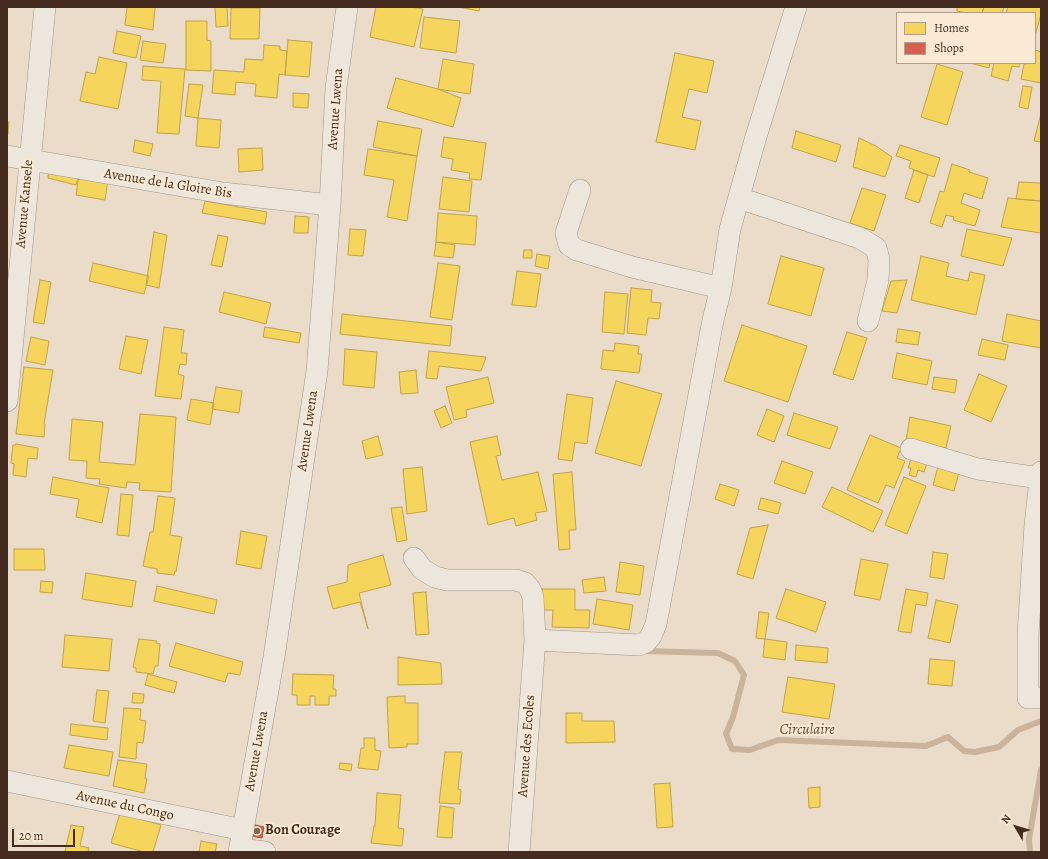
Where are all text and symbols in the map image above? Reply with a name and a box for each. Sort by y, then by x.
legend [896,12,1036,64]
text: Homes [934,20,969,36]
text: Shops [934,40,964,56]
street label: Avenue Lwena [325,68,347,150]
street label: Avenue Kansele [13,159,37,249]
street label: Avenue de la Gloire Bis [103,166,233,202]
street label: Avenue Lwena [294,389,322,473]
street label: Avenue des Ecoles [515,694,539,798]
street label: Avenue Lwena [242,709,272,793]
water label: Circulaire [779,721,835,739]
street label: Avenue du Congo [75,787,175,825]
north arrow [996,807,1036,847]
text: N [998,812,1015,827]
scale bar [14,821,77,847]
place label: Bon Courage [265,823,340,839]
marker: Bon Courage [252,826,262,836]
text: 20 m [19,828,43,844]

